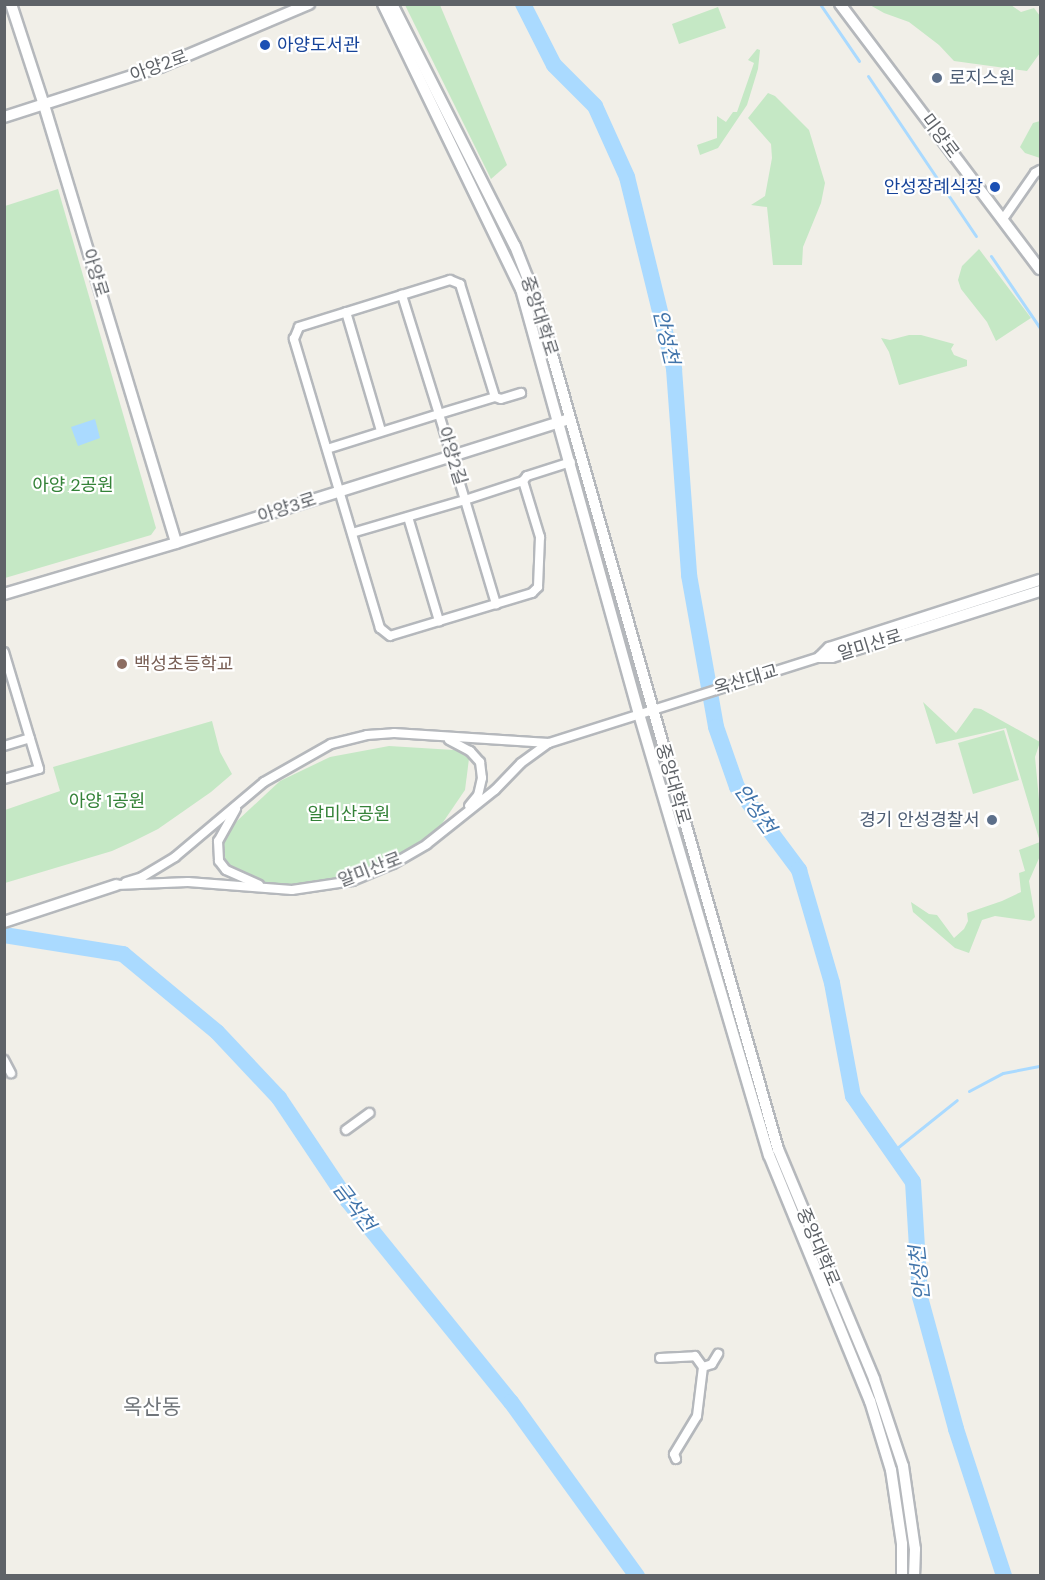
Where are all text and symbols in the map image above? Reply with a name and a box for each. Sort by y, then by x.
place label: 아양도서관 [277,34,360,56]
marker: 아양도서관 [258,38,272,52]
street label: 아양2로 [127,46,191,86]
place label: 로지스원 [949,67,1015,89]
marker: 로지스원 [930,71,944,85]
street label: 미양로 [916,110,964,162]
place label: 안성장례식장 [884,176,983,198]
marker: 안성장례식장 [988,180,1002,194]
street label: 아양로 [77,246,113,300]
street label: 중앙대학로 [516,273,562,359]
water label: 안성천 [648,307,684,367]
street label: 아양2길 [433,424,471,488]
park label: 아양 2공원 [32,474,114,496]
street label: 아양3로 [255,488,319,528]
street label: 알미산로 [835,625,905,665]
place label: 백성초등학교 [134,653,233,675]
marker: 백성초등학교 [115,657,129,671]
street label: 옥산대교 [711,660,781,700]
street label: 중앙대학로 [651,741,695,827]
water label: 안성천 [729,780,781,838]
park label: 아양 1공원 [69,790,145,812]
park label: 알미산공원 [308,803,390,825]
place label: 경기 안성경찰서 [859,809,980,831]
marker: 경기 안성경찰서 [985,813,999,827]
street label: 알미산로 [335,848,405,892]
water label: 금석천 [328,1178,380,1236]
street label: 중앙대학로 [792,1205,844,1289]
water label: 안성천 [905,1244,935,1302]
district label: 옥산동 [123,1394,181,1420]

